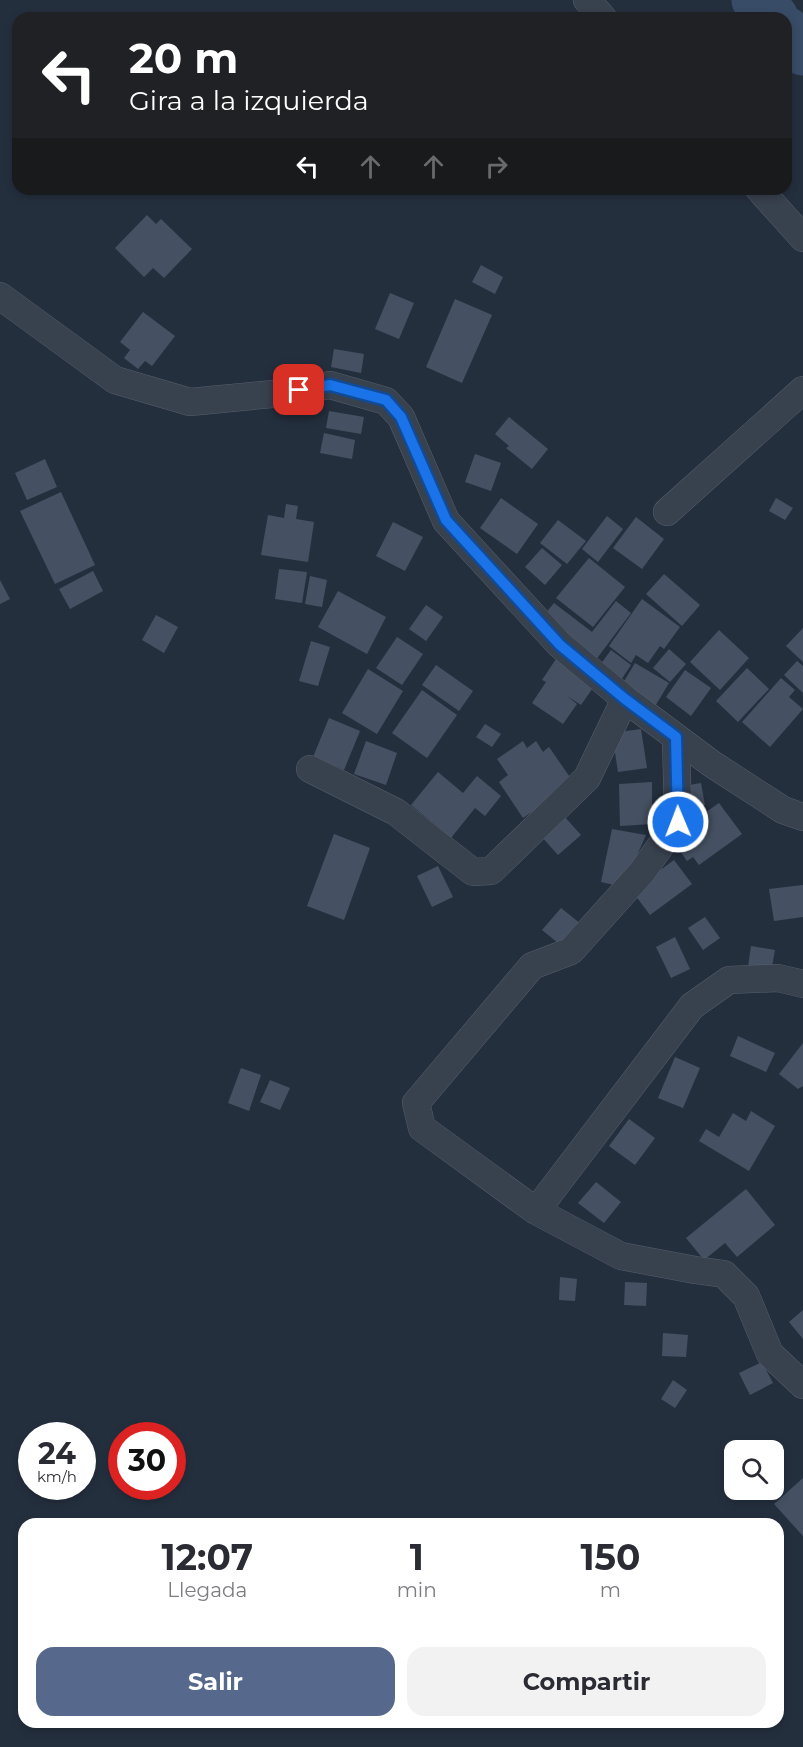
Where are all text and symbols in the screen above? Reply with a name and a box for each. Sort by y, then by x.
text: 20 m [129,32,238,84]
icon: left [30,36,108,114]
text: Gira a la izquierda [129,84,369,117]
icon: left [291,150,324,183]
icon: ahead [354,150,387,183]
icon: ahead [417,150,450,183]
icon: right [480,150,513,183]
pin [273,364,324,415]
icon: arrive [282,373,315,406]
position arrow [646,790,710,854]
speed limit sign: 30 [108,1422,186,1500]
text: 24 [38,1435,76,1472]
map controls [724,1440,784,1500]
button: search [724,1440,784,1500]
text: km/h [37,1467,77,1486]
text: 12:07 [162,1535,253,1579]
text: 1 [410,1535,424,1579]
text: 150 [580,1535,640,1579]
text: Llegada [167,1578,247,1602]
text: min [397,1578,437,1602]
text: m [600,1578,621,1602]
button: Salir [36,1647,395,1716]
button: Compartir [407,1647,766,1716]

